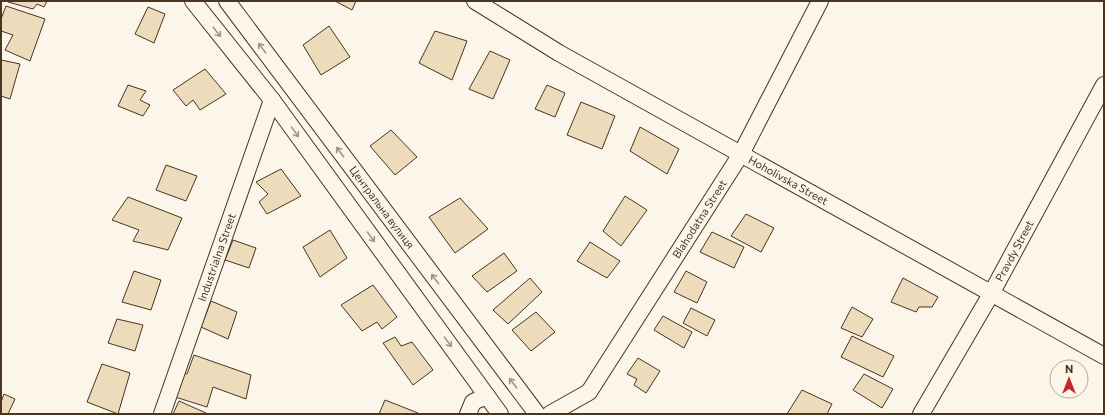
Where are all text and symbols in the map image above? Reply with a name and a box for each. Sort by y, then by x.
one-way arrow [213,26,222,37]
one-way arrow [258,43,267,54]
one-way arrow [290,126,299,137]
one-way arrow [336,147,345,158]
street label: Hoholivska Street [746,153,831,207]
street label: Центральна вулиця [347,163,417,251]
street label: Blahodatna Street [669,177,729,260]
street label: Industrialna Street [195,211,238,303]
street label: Pravdy Street [992,217,1036,283]
one-way arrow [367,231,375,242]
one-way arrow [431,273,439,284]
one-way arrow [444,336,452,347]
north arrow [1049,359,1089,399]
text: N [1065,362,1073,375]
one-way arrow [509,377,517,388]

